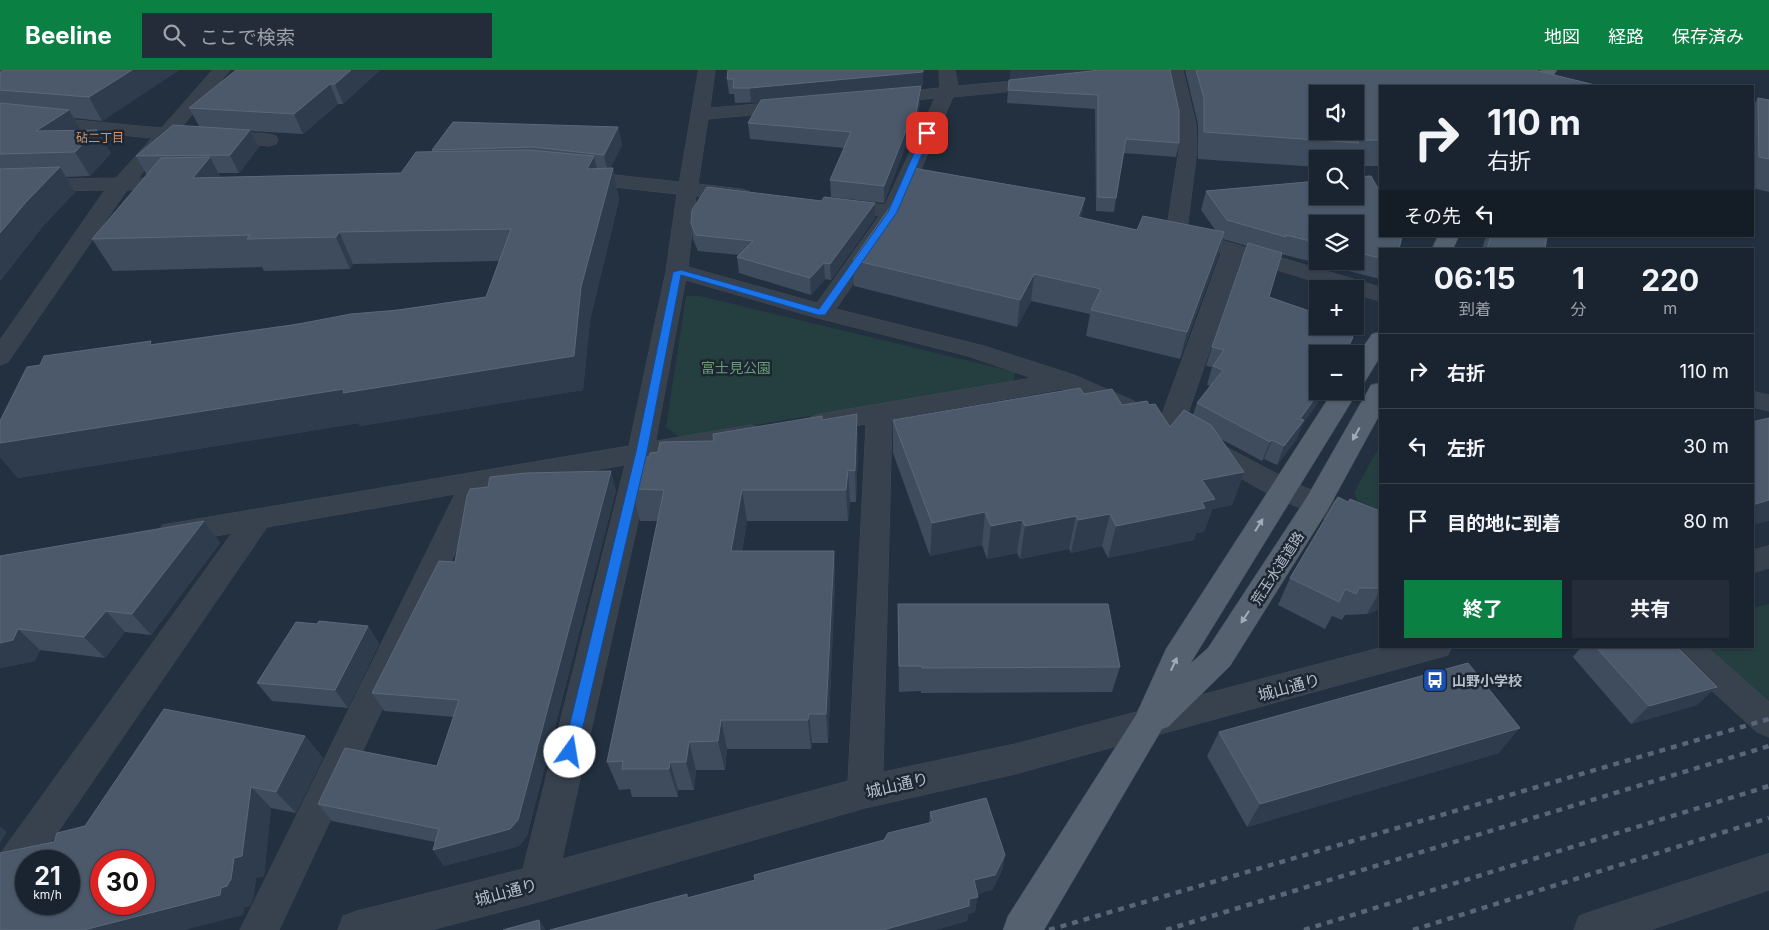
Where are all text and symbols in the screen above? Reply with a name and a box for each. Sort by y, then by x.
search box [142,13,492,58]
text: Beeline [25,21,112,50]
icon: search [160,21,188,49]
text: ここで検索 [200,26,295,49]
text: 地図 [1544,26,1580,47]
text: 経路 [1608,26,1644,47]
text: 保存済み [1672,26,1744,47]
map controls [1309,85,1364,400]
button: sound [1309,85,1364,140]
text: 110 m [1487,101,1581,143]
icon: right [1404,105,1469,170]
pin [906,112,948,154]
icon: arrive [913,119,941,147]
district label: 砧二丁目 [76,130,124,145]
text: 右折 [1487,148,1531,174]
button: search [1309,150,1364,205]
icon: left [1471,200,1499,228]
text: その先 [1404,205,1461,228]
button: layers [1309,215,1364,270]
text: 06:15 [1434,260,1516,296]
text: 1 [1572,260,1585,296]
text: 220 [1641,262,1699,298]
button: + [1309,280,1364,335]
text: m [1663,298,1677,318]
text: 到着 [1459,299,1491,319]
text: 分 [1570,299,1586,319]
button: − [1309,345,1364,400]
icon: right [1404,357,1432,385]
park label: 富士見公園 [701,359,771,376]
text: 110 m [1680,360,1729,383]
text: 右折 [1447,362,1485,385]
one-way arrow [1352,427,1361,440]
icon: left [1404,432,1432,460]
text: 30 m [1683,435,1729,458]
text: 左折 [1447,437,1485,460]
icon: arrive [1404,507,1432,535]
text: 80 m [1683,510,1729,533]
text: 目的地に到着 [1447,512,1561,535]
one-way arrow [1255,519,1264,532]
street label: 荒玉水道道路 [1247,528,1307,608]
button: 終了 [1404,580,1562,638]
button: 共有 [1572,580,1729,638]
one-way arrow [1240,611,1249,624]
one-way arrow [1171,657,1179,671]
bus stop icon: 山野小学校 [1422,667,1448,693]
street label: 城山通り [1255,669,1323,705]
place label: 山野小学校 [1452,672,1522,689]
position arrow [543,725,595,777]
street label: 城山通り [864,768,930,802]
speed limit sign: 30 [90,850,155,915]
text: 21 [34,861,61,891]
street label: 城山通り [472,874,540,910]
text: km/h [33,887,62,902]

